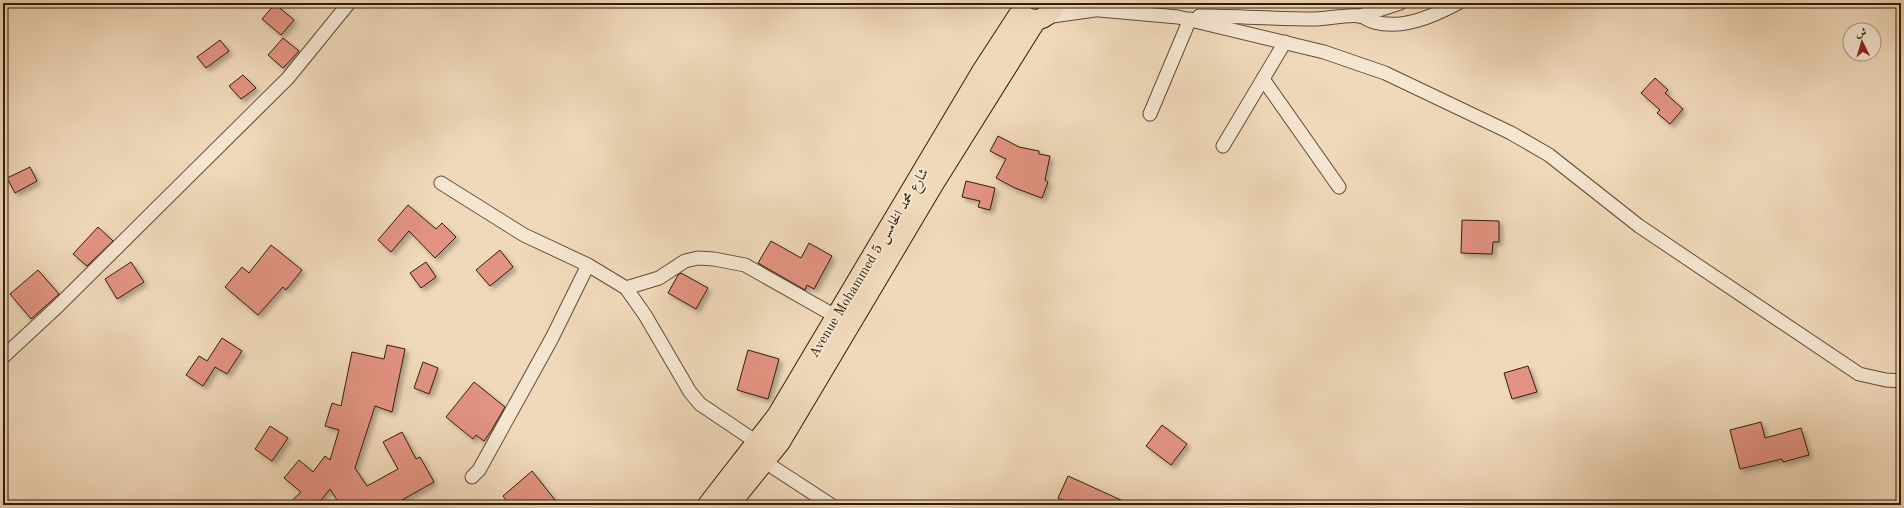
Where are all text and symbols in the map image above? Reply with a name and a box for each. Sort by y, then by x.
north arrow [1842,22,1882,62]
text: ش [1855,28,1867,39]
street label: Avenue Mohammed 5 شارع محمد الخامس [807,166,935,362]

